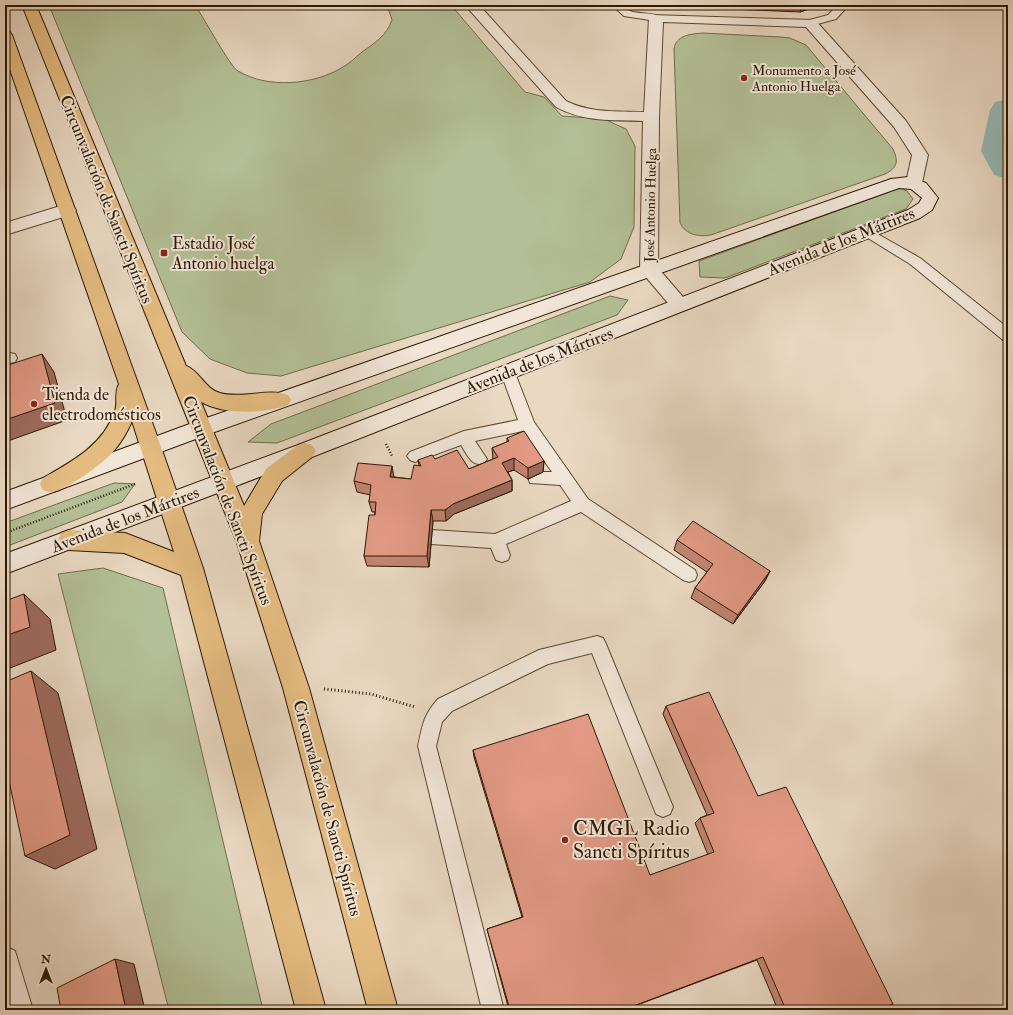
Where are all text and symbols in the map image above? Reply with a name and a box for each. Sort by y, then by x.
place label: Monumento a José Antonio Huelga [751,62,856,95]
marker: Monumento a José Antonio Huelga [739,73,749,83]
street label: Circunvalación de Sancti Spíritus [54,92,158,307]
street label: José Antonio Huelga [641,148,660,263]
street label: Avenida de los Mártires [764,202,918,281]
place label: Estadio José Antonio huelga [171,233,275,274]
marker: Estadio José Antonio huelga [159,248,169,258]
street label: Avenida de los Mártires [461,323,616,399]
place label: Tienda de electrodomésticos [42,384,161,425]
street label: Circunvalación de Sancti Spíritus [177,392,277,608]
marker: Tienda de electrodomésticos [29,399,39,409]
street label: Avenida de los Mártires [47,482,202,558]
street label: Circunvalación de Sancti Spíritus [288,698,367,919]
place label: CMGL Radio Sancti Spíritus [573,816,690,865]
marker: CMGL Radio Sancti Spíritus [560,835,570,845]
north arrow [26,949,66,989]
text: N [40,953,52,966]

